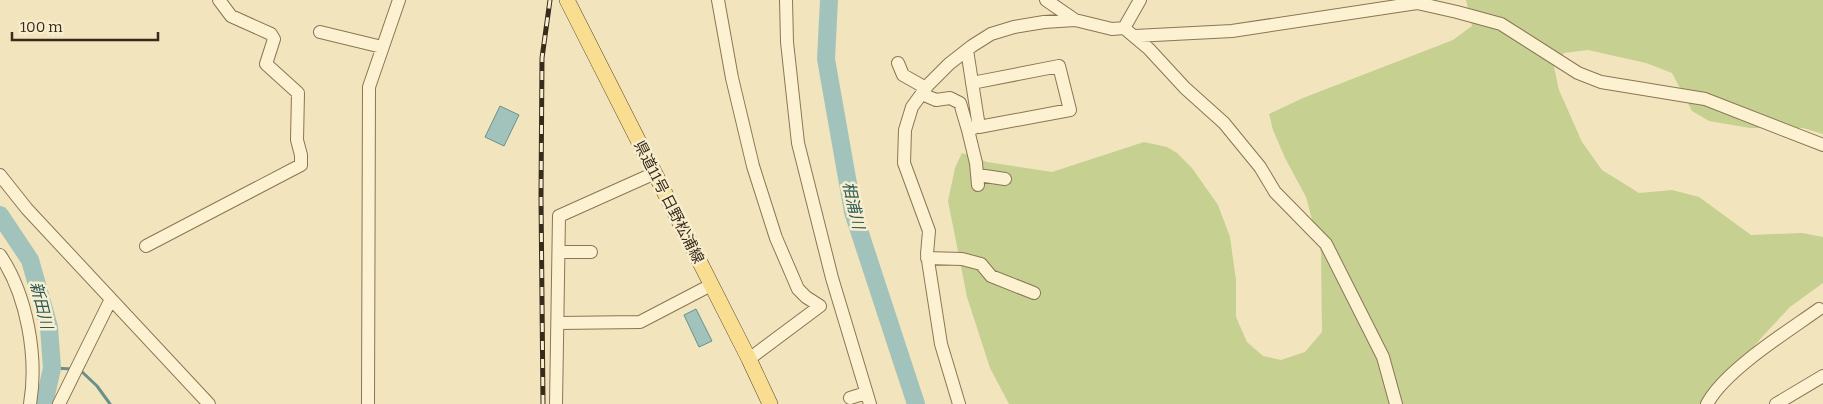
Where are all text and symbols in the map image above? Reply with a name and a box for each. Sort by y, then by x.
scale bar [12,10,159,42]
text: 100 m [20,18,63,36]
street label: 県道11号 日野松浦線 [630,138,708,266]
water label: 相浦川 [839,180,869,233]
water label: 新田川 [26,280,57,333]

